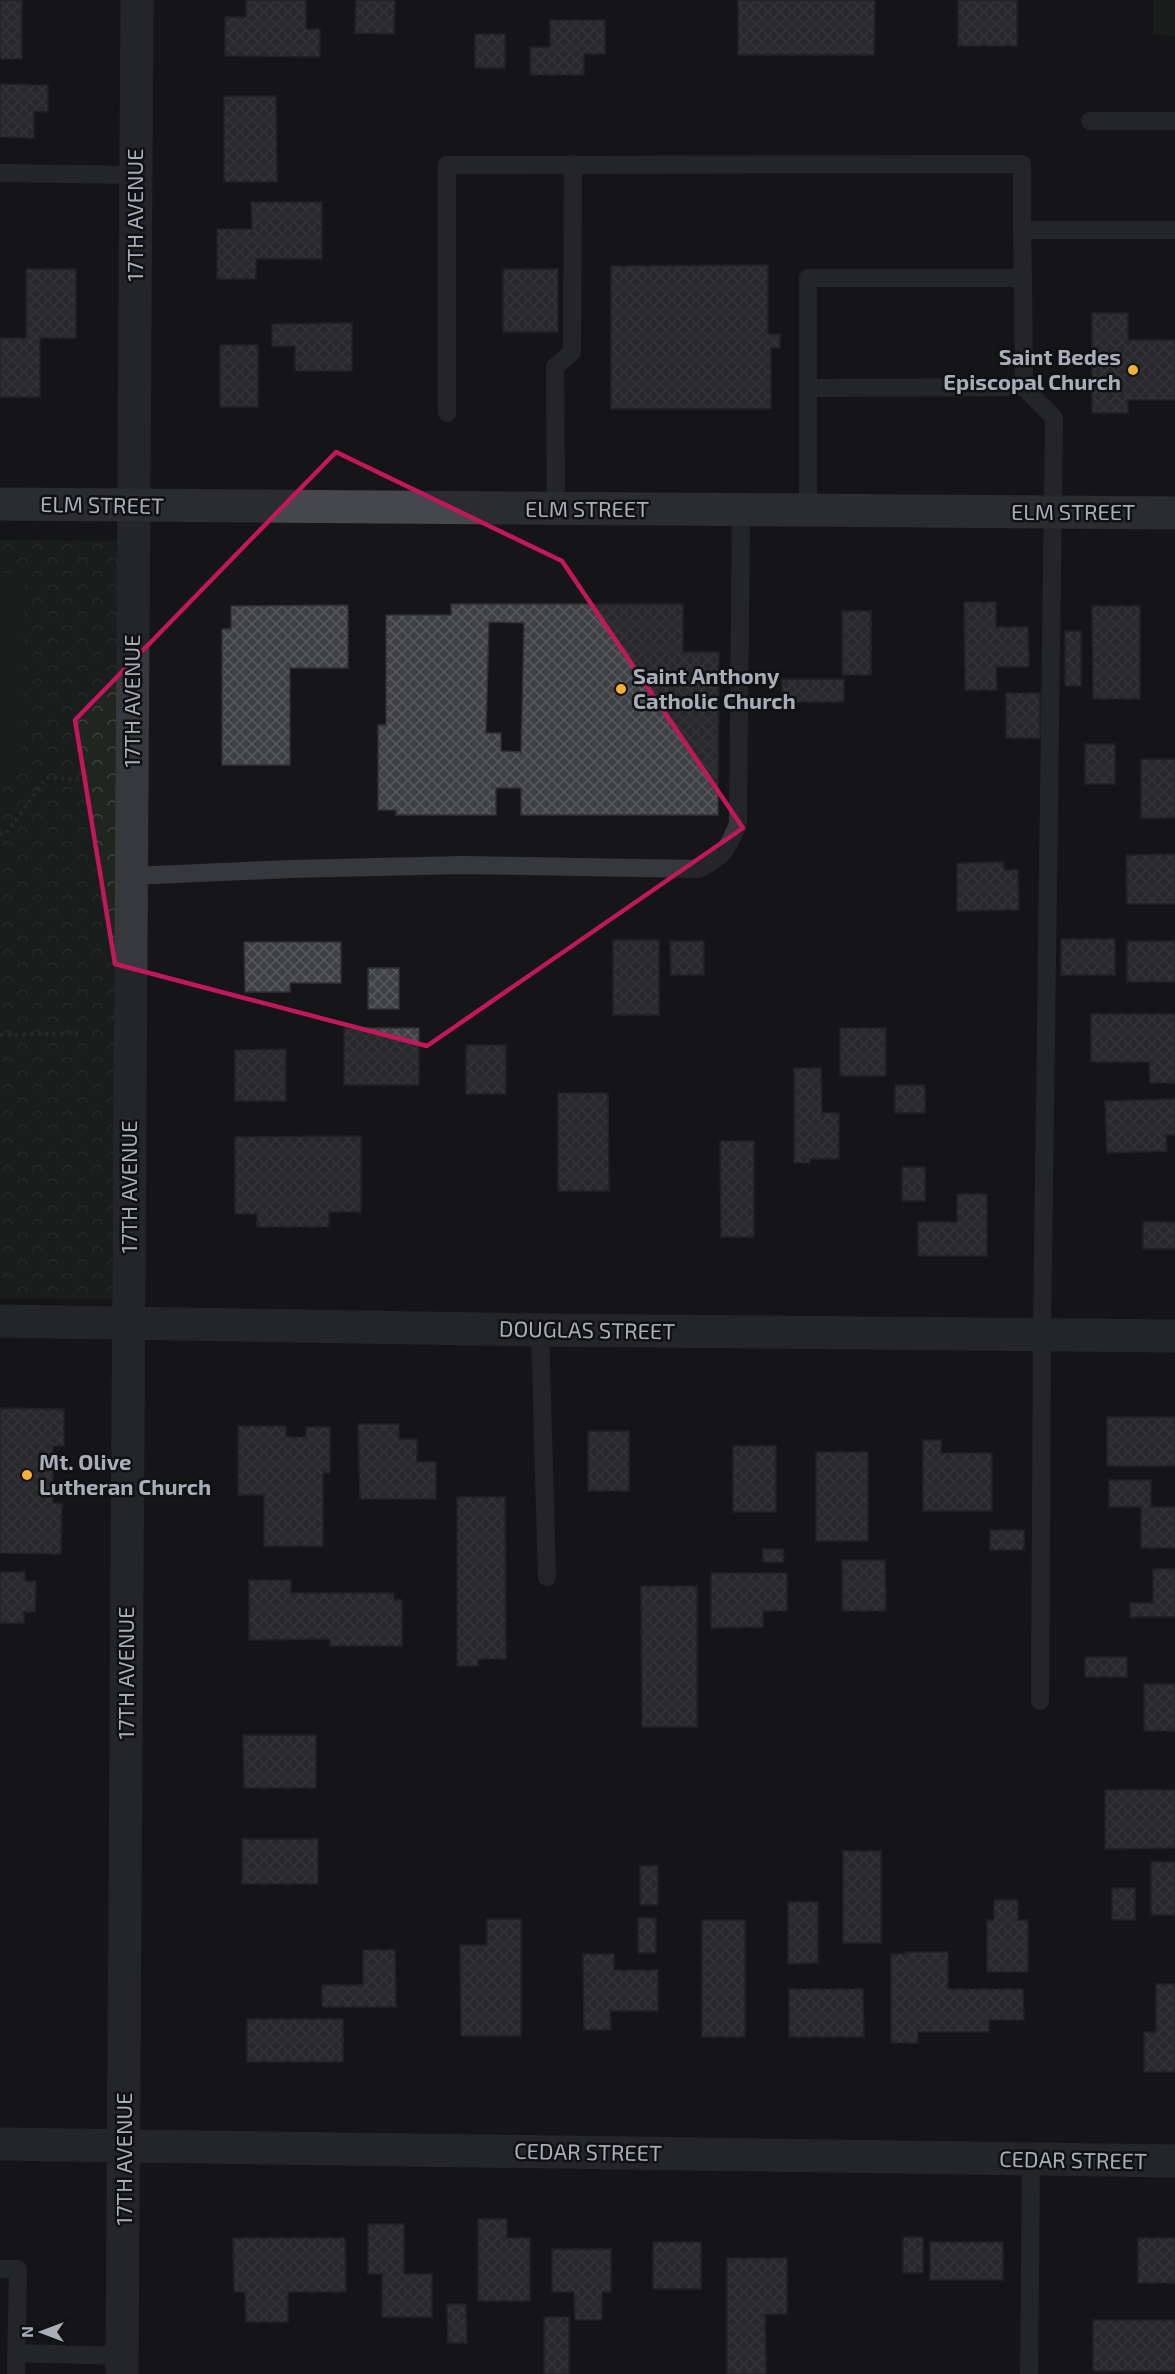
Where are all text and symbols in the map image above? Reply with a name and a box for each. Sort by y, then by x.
street label: 17TH AVENUE [121,148,147,282]
place label: Saint Bedes Episcopal Church [943,343,1121,394]
marker: Saint Bedes Episcopal Church [1126,363,1140,377]
street label: ELM STREET [40,490,164,518]
street label: ELM STREET [525,495,649,521]
street label: ELM STREET [1011,498,1135,524]
street label: 17TH AVENUE [118,634,144,768]
place label: Saint Anthony Catholic Church [633,662,796,713]
marker: Saint Anthony Catholic Church [614,682,628,696]
street label: 17TH AVENUE [115,1120,141,1254]
street label: DOUGLAS STREET [499,1314,676,1344]
place label: Mt. Olive Lutheran Church [39,1448,211,1499]
marker: Mt. Olive Lutheran Church [20,1468,34,1482]
street label: 17TH AVENUE [112,1606,138,1740]
street label: 17TH AVENUE [110,2092,136,2226]
street label: CEDAR STREET [514,2137,662,2165]
street label: CEDAR STREET [999,2145,1147,2173]
north arrow [12,2302,72,2362]
text: N [17,2326,36,2338]

